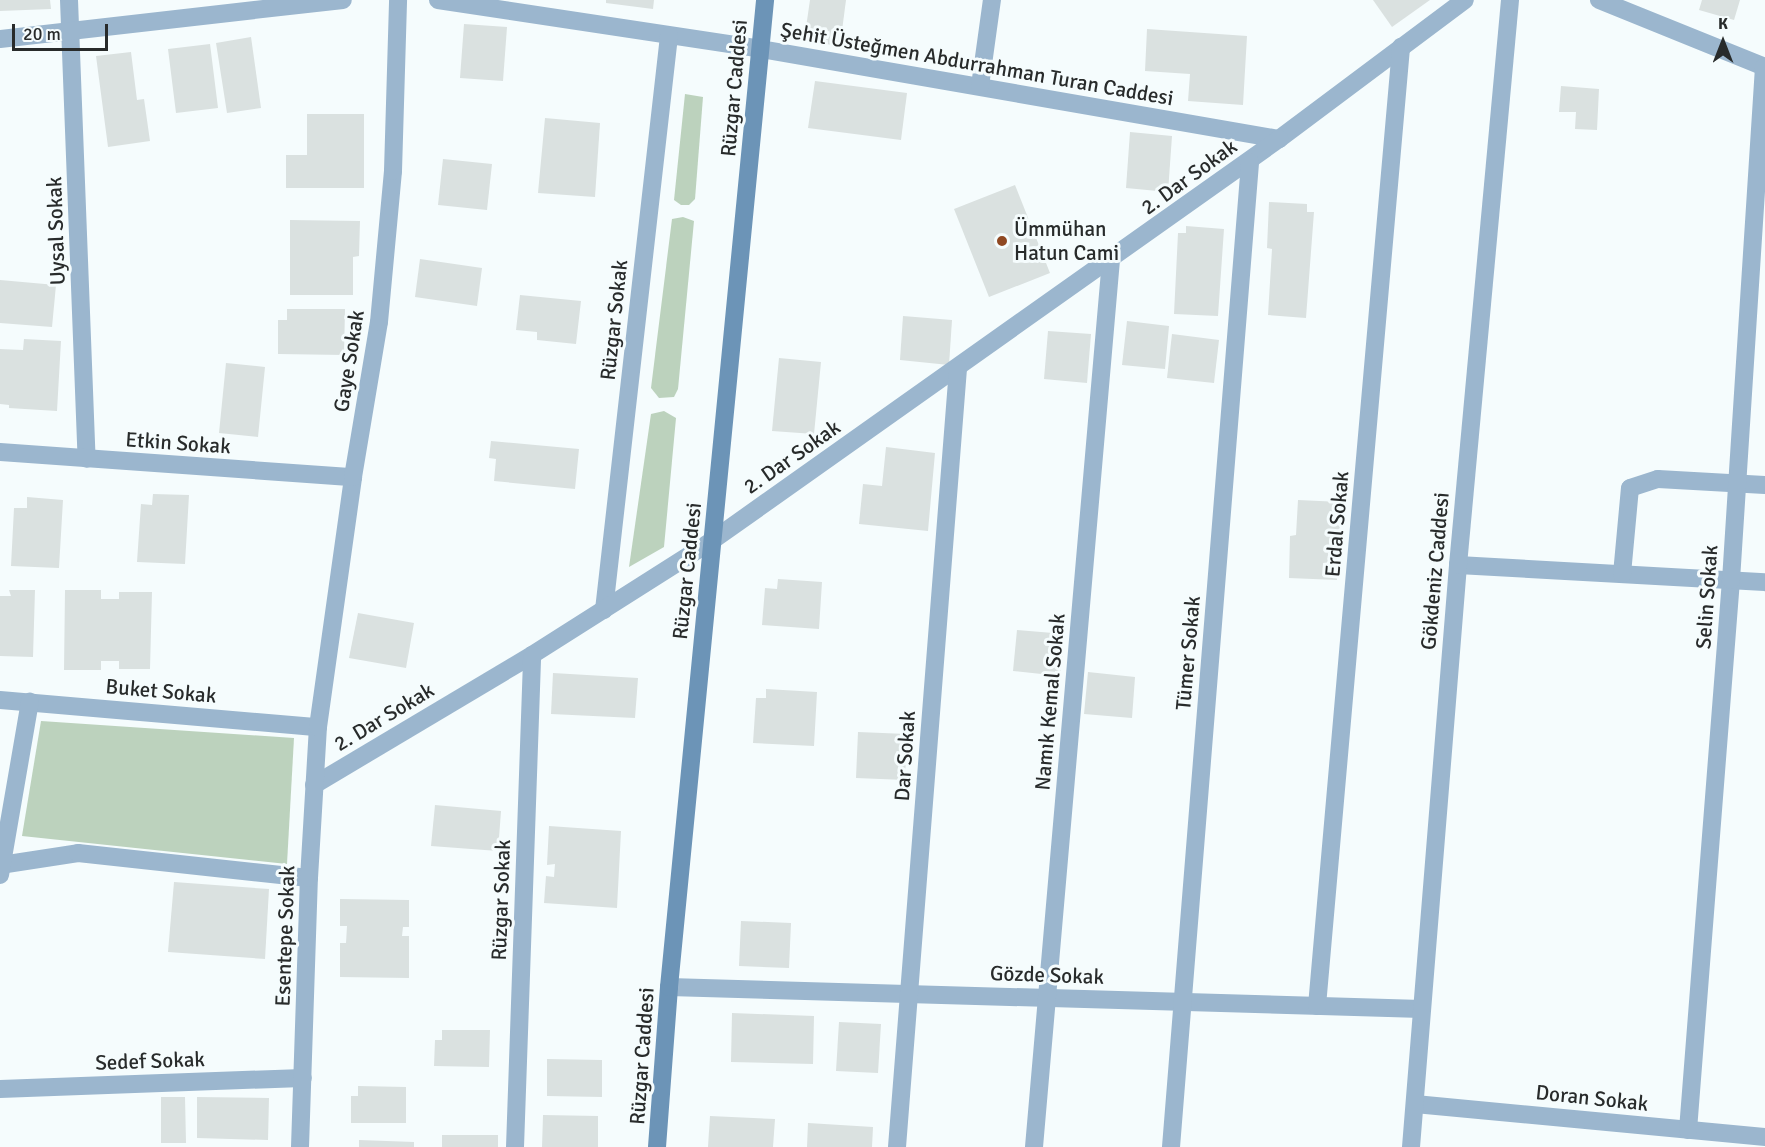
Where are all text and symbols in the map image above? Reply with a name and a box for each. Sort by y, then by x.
scale bar [15,12,111,50]
north arrow [1693,12,1753,72]
text: K [1718,14,1728,34]
street label: Şehit Üsteğmen Abdurrahman Turan Caddesi [779,17,1175,111]
street label: Rüzgar Caddesi [715,18,753,158]
text: 20 m [23,23,61,45]
street label: 2. Dar Sokak [1136,134,1242,220]
street label: Uysal Sokak [42,176,70,286]
place label: Ümmühan Hatun Cami [1014,216,1119,266]
marker: Ümmühan Hatun Cami [995,234,1009,248]
street label: Rüzgar Sokak [595,258,633,382]
street label: Gaye Sokak [329,308,369,414]
street label: 2. Dar Sokak [739,415,845,499]
street label: Etkin Sokak [124,427,232,459]
street label: Erdal Sokak [1320,470,1354,578]
street label: Gökdeniz Caddesi [1416,491,1454,651]
street label: Rüzgar Caddesi [667,501,707,641]
street label: Selin Sokak [1691,544,1723,650]
street label: Tümer Sokak [1170,595,1206,711]
street label: Namık Kemal Sokak [1030,612,1070,792]
street label: Buket Sokak [105,674,217,708]
street label: 2. Dar Sokak [329,677,439,757]
street label: Dar Sokak [889,710,921,802]
street label: Rüzgar Sokak [486,839,516,961]
street label: Esentepe Sokak [270,865,300,1007]
street label: Gözde Sokak [990,960,1104,990]
street label: Rüzgar Caddesi [625,986,659,1126]
street label: Sedef Sokak [95,1046,205,1076]
street label: Doran Sokak [1534,1080,1650,1116]

